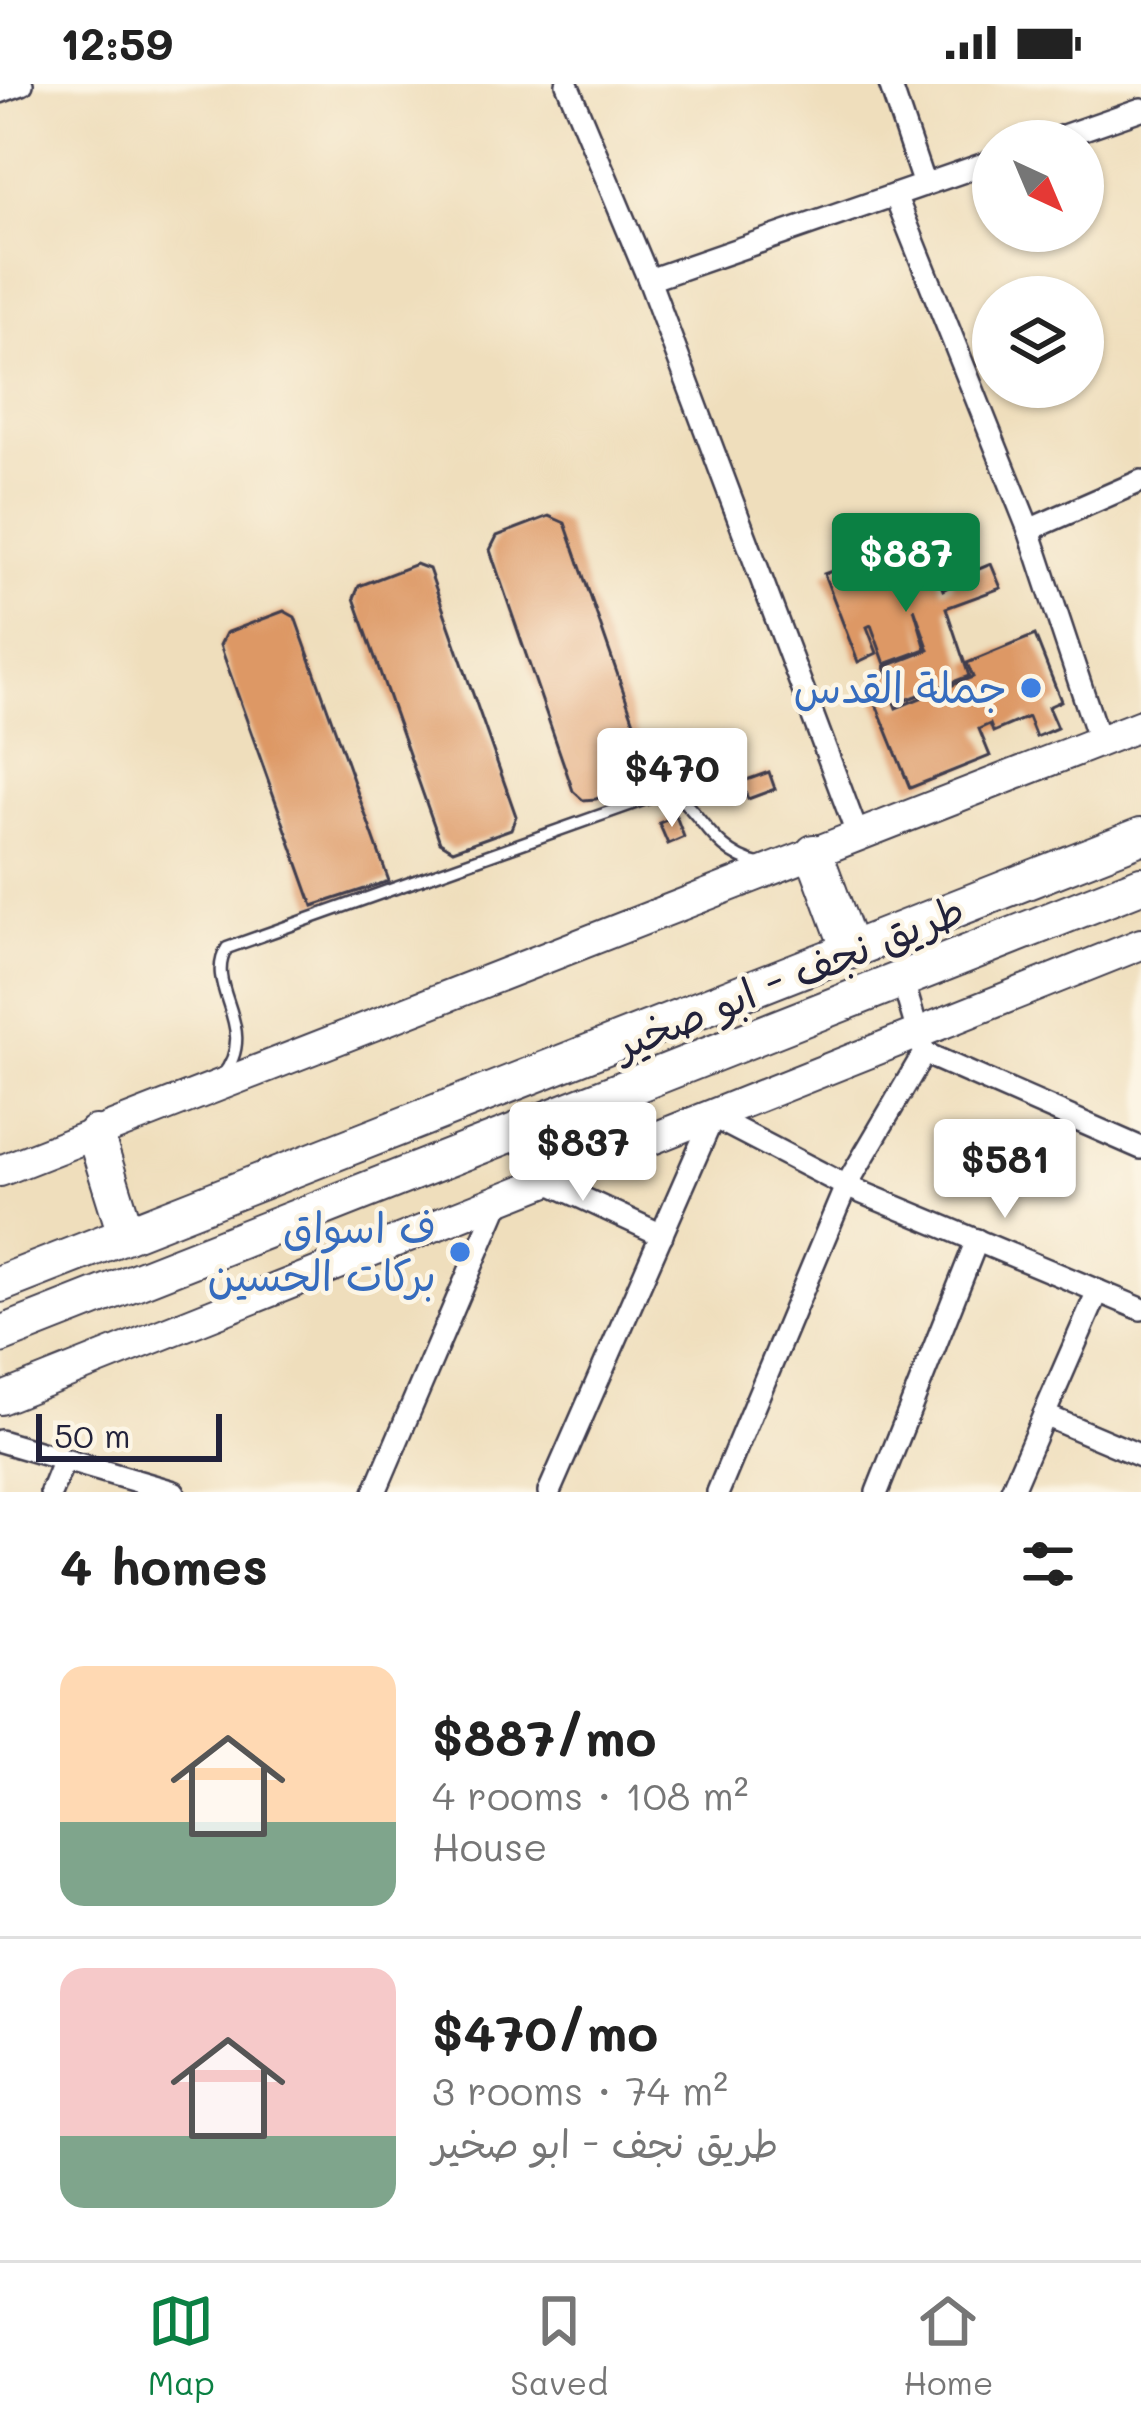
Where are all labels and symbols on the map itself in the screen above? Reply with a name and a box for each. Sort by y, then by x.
north arrow [972,120,1104,252]
pin: $887 [835,513,977,615]
place label: جملة القدس [794,659,1007,714]
marker: جملة القدس [1018,675,1044,701]
pin: $470 [601,728,743,830]
street label: طريق نجف - ابو صخير [602,880,972,1072]
pin: $837 [512,1102,654,1204]
pin: $581 [934,1119,1076,1221]
place label: ف اسواق بركات الحسين [208,1199,436,1302]
marker: ف اسواق بركات الحسين [447,1239,473,1265]
scale bar [36,1408,222,1461]

